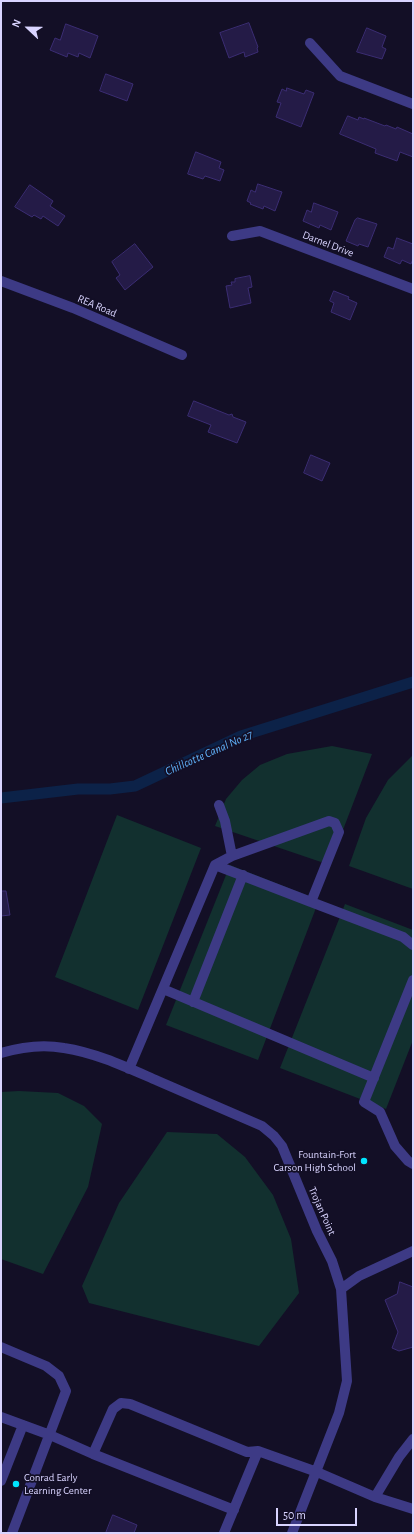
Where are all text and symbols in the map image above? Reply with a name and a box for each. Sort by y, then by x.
north arrow [8,8,48,48]
text: N [10,18,23,29]
street label: Darnel Drive [301,228,355,260]
street label: REA Road [75,292,119,320]
water label: Chillcotte Canal No 27 [163,727,255,779]
place label: Fountain-Fort Carson High School [273,1148,356,1174]
marker: Fountain-Fort Carson High School [359,1156,369,1166]
street label: Trojan Point [305,1185,339,1237]
place label: Conrad Early Learning Center [24,1471,91,1497]
marker: Conrad Early Learning Center [11,1479,21,1489]
scale bar [278,1500,359,1526]
text: 50 m [283,1509,306,1521]

